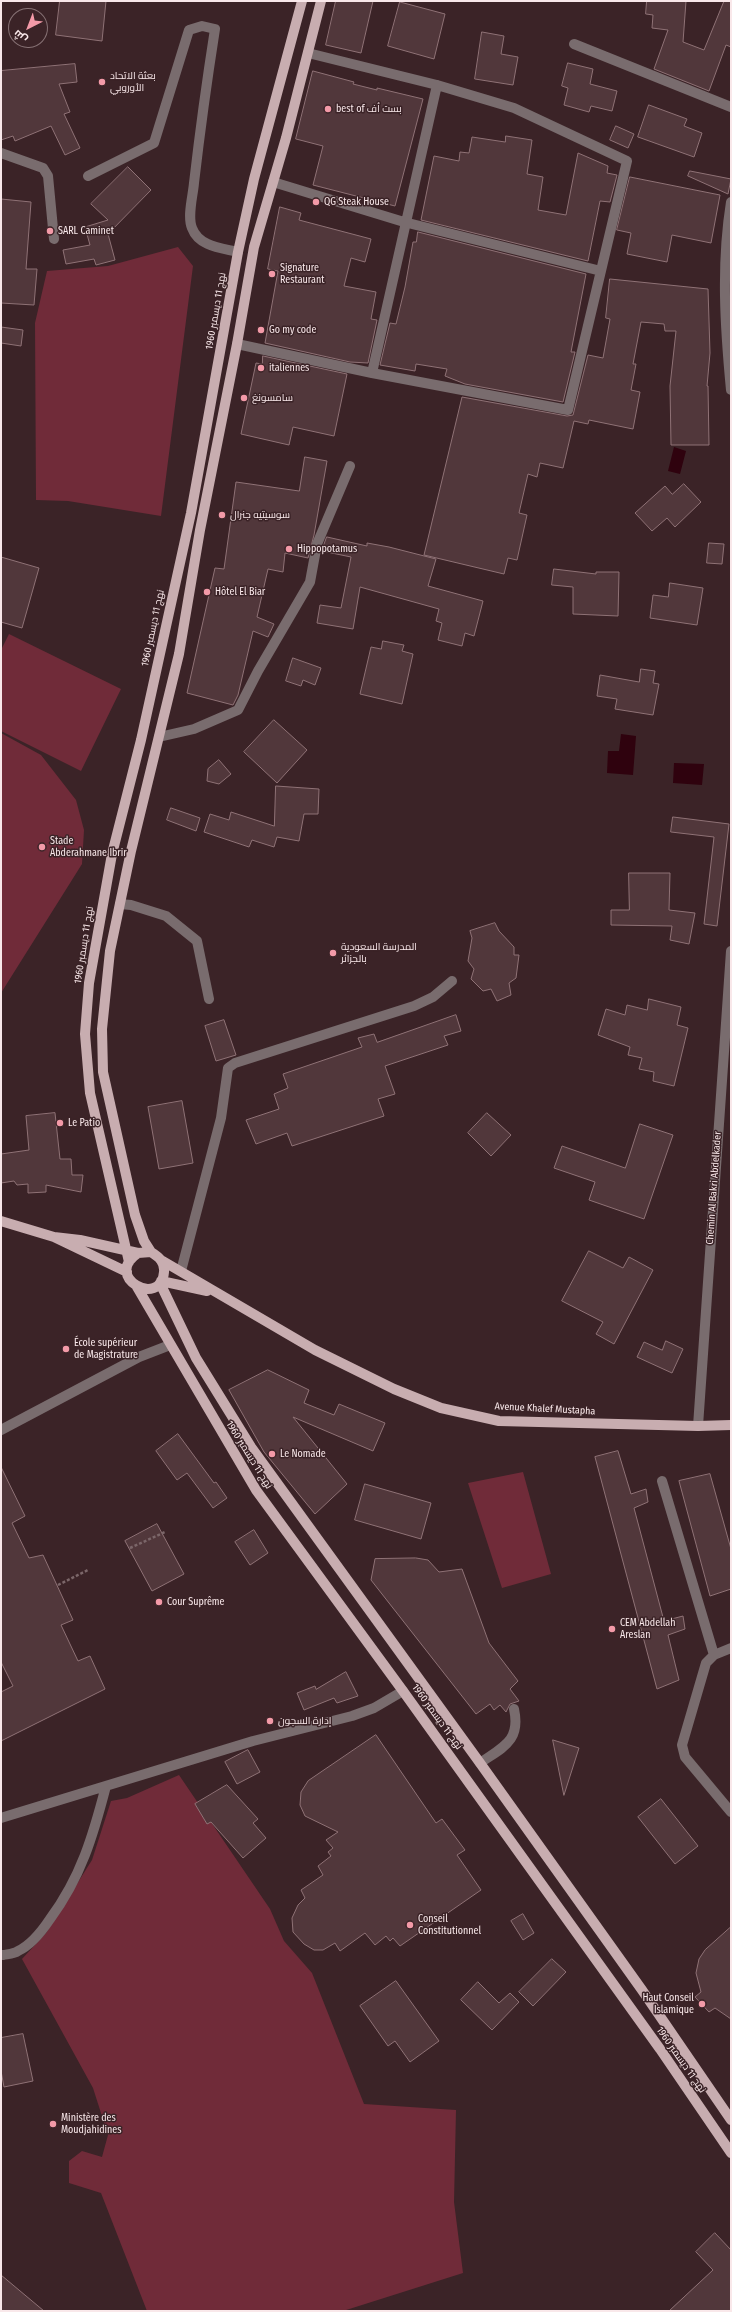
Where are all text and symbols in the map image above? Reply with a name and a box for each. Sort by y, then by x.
north arrow [8,8,48,48]
text: ش [11,27,30,46]
place label: بعثة الاتحاد الأوروبي [110,70,156,94]
marker: بعثة الاتحاد الأوروبي [97,77,107,87]
place label: best of بست أف [336,103,402,115]
marker: best of بست أف [323,104,333,114]
place label: QG Steak House [324,196,389,208]
marker: QG Steak House [311,197,321,207]
place label: SARL Caminet [58,225,114,237]
marker: SARL Caminet [45,226,55,236]
place label: Signature Restaurant [280,262,324,286]
marker: Signature Restaurant [267,269,277,279]
street label: نهج 11 ديسمبر 1960 [203,272,229,350]
place label: Go my code [269,324,316,336]
marker: Go my code [256,325,266,335]
place label: italiennes [269,362,309,374]
marker: italiennes [256,363,266,373]
place label: سامسونغ [252,392,293,404]
marker: سامسونغ [239,393,249,403]
place label: سوسيتيه جنرال [230,509,290,521]
marker: سوسيتيه جنرال [217,510,227,520]
place label: Hippopotamus [297,543,357,555]
marker: Hippopotamus [284,544,294,554]
place label: Hôtel El Biar [215,586,265,598]
marker: Hôtel El Biar [202,587,212,597]
street label: نهج 11 ديسمبر 1960 [139,589,167,667]
place label: Stade Abderahmane Ibrir [50,835,127,858]
marker: Stade Abderahmane Ibrir [37,842,47,852]
street label: نهج 11 ديسمبر 1960 [72,906,96,984]
place label: المدرسة السعودية بالجزائر [341,941,417,964]
marker: المدرسة السعودية بالجزائر [328,948,338,958]
place label: Le Patio [68,1117,100,1129]
marker: Le Patio [55,1118,65,1128]
street label: Chemin Al Bakri Abdelkader [704,1131,724,1245]
place label: École supérieur de Magistrature [74,1337,138,1360]
marker: École supérieur de Magistrature [61,1344,71,1354]
street label: Avenue Khalef Mustapha [494,1400,596,1418]
street label: نهج 11 ديسمبر 1960 [223,1419,275,1491]
place label: Le Nomade [280,1448,326,1460]
marker: Le Nomade [267,1449,277,1459]
place label: Cour Suprême [167,1596,224,1608]
marker: Cour Suprême [154,1597,164,1607]
place label: CEM Abdellah Areslan [620,1617,676,1640]
marker: CEM Abdellah Areslan [607,1624,617,1634]
street label: نهج 11 ديسمبر 1960 [409,1682,465,1752]
place label: إدارة السجون [278,1715,332,1727]
marker: إدارة السجون [265,1716,275,1726]
place label: Conseil Constitutionnel [418,1913,481,1936]
marker: Conseil Constitutionnel [405,1920,415,1930]
place label: Haut Conseil Islamique [642,1992,694,2016]
marker: Haut Conseil Islamique [697,1999,707,2009]
street label: نهج 11 ديسمبر 1960 [654,2025,708,2095]
place label: Ministère des Moudjahidines [61,2112,122,2136]
marker: Ministère des Moudjahidines [48,2119,58,2129]

